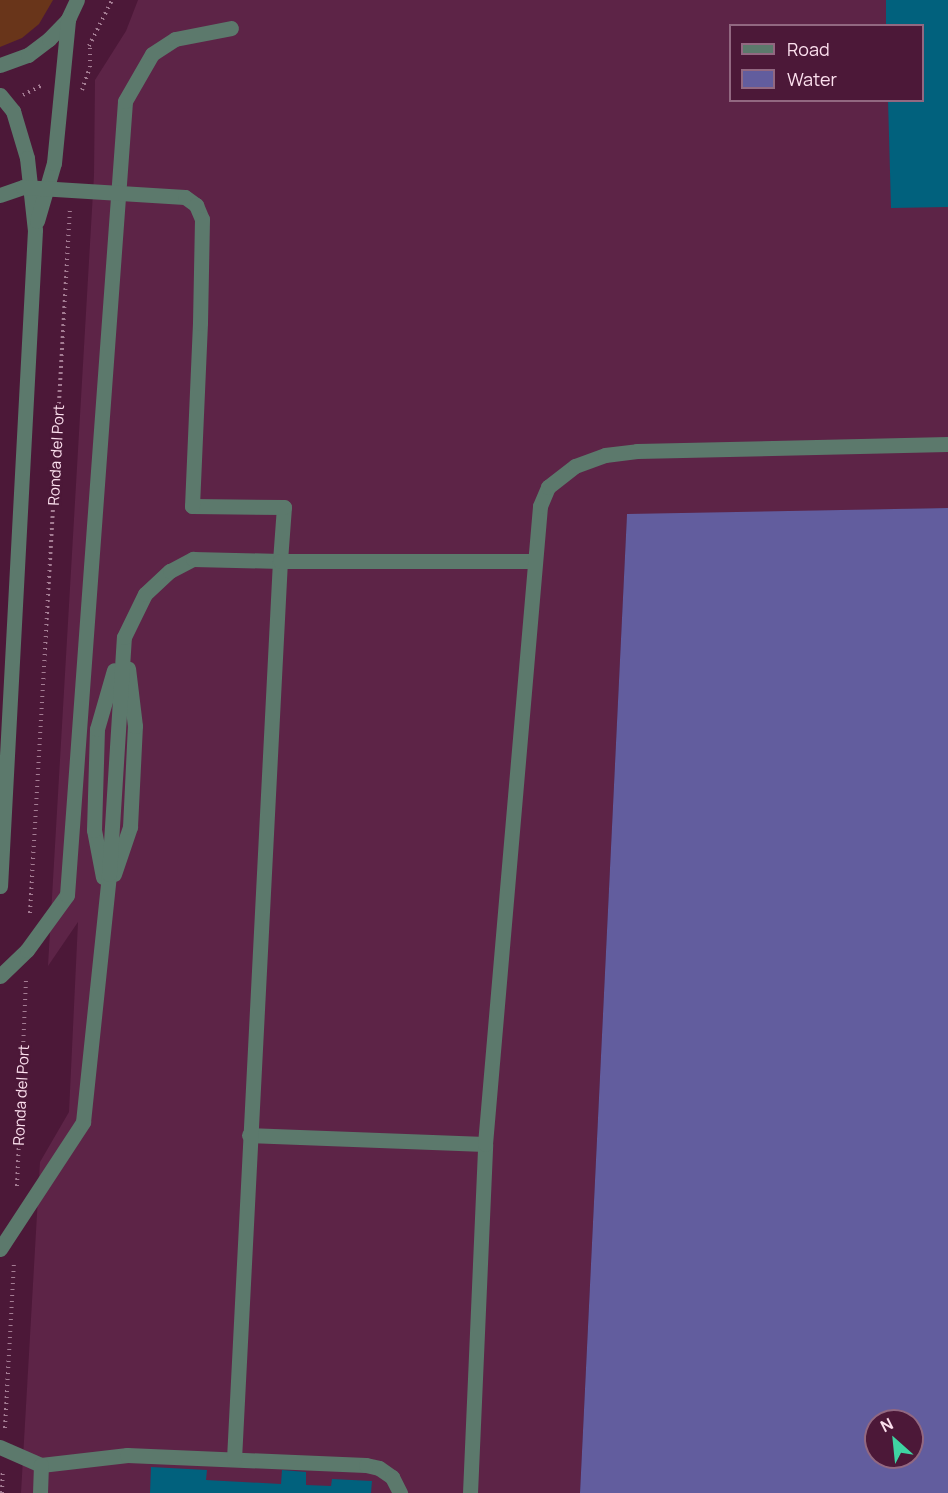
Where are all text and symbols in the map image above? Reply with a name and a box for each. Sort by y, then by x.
legend [729,24,924,102]
text: Road [787,37,830,61]
text: Water [787,67,837,91]
street label: Ronda del Port [44,404,68,506]
street label: Ronda del Port [9,1044,33,1146]
north arrow [864,1409,924,1469]
text: N [877,1412,897,1437]

